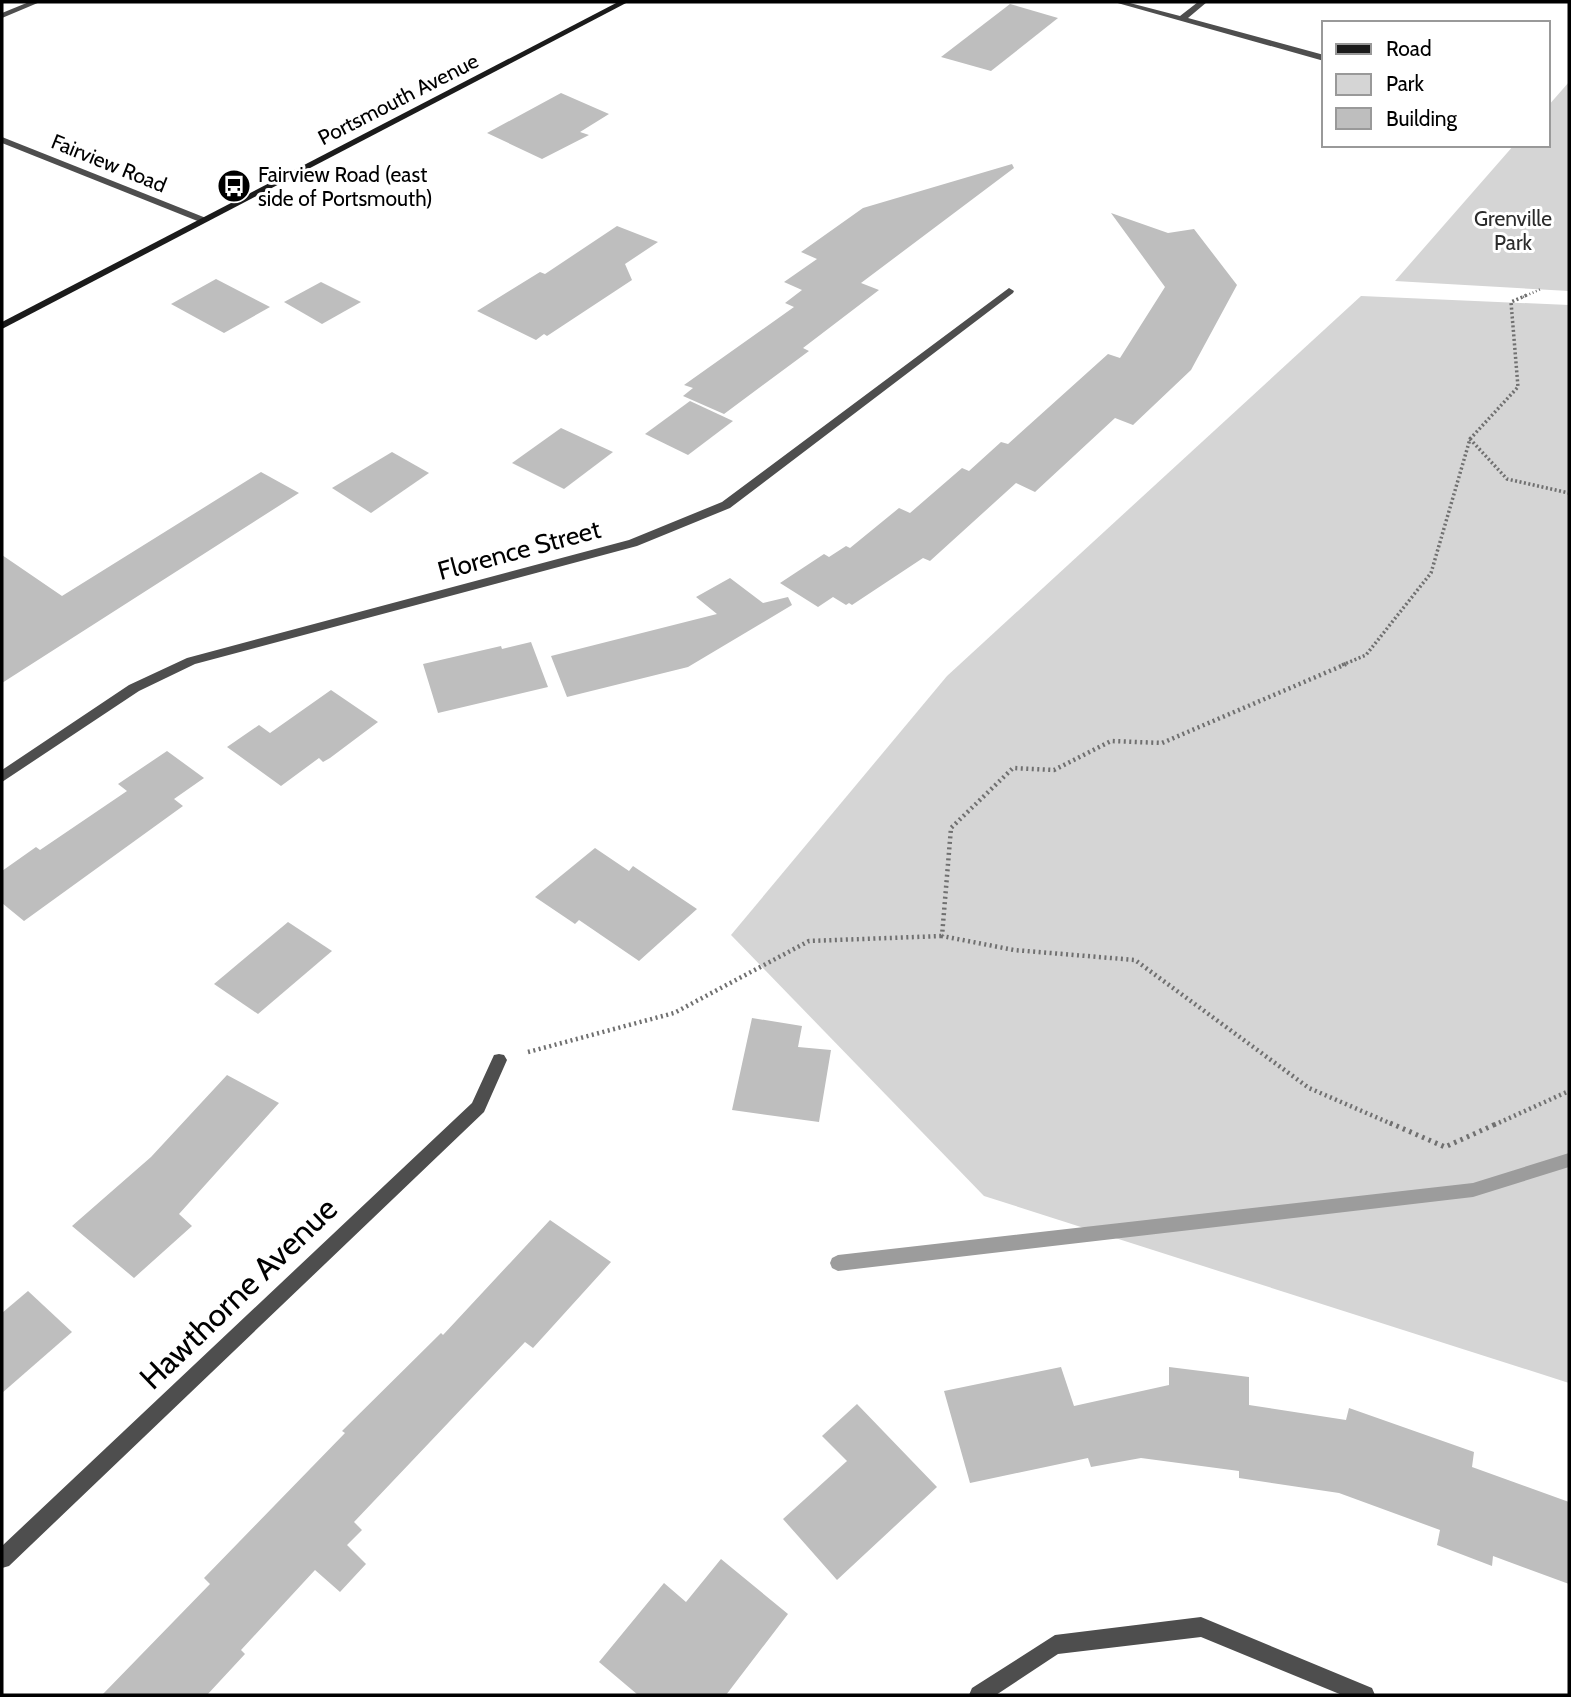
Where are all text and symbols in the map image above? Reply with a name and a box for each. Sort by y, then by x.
legend [1322,21,1550,147]
text: Road [1386,36,1432,61]
street label: Portsmouth Avenue [314,48,482,150]
text: Park [1386,71,1424,96]
text: Building [1386,106,1458,131]
street label: Fairview Road [48,129,170,197]
place label: Fairview Road (east side of Portsmouth) [258,162,433,211]
bus stop icon: Fairview Road (east side of Portsmouth) [215,167,253,205]
park label: Grenville Park [1474,206,1552,255]
street label: Florence Street [434,513,604,587]
street label: Hawthorne Avenue [131,1189,345,1397]

